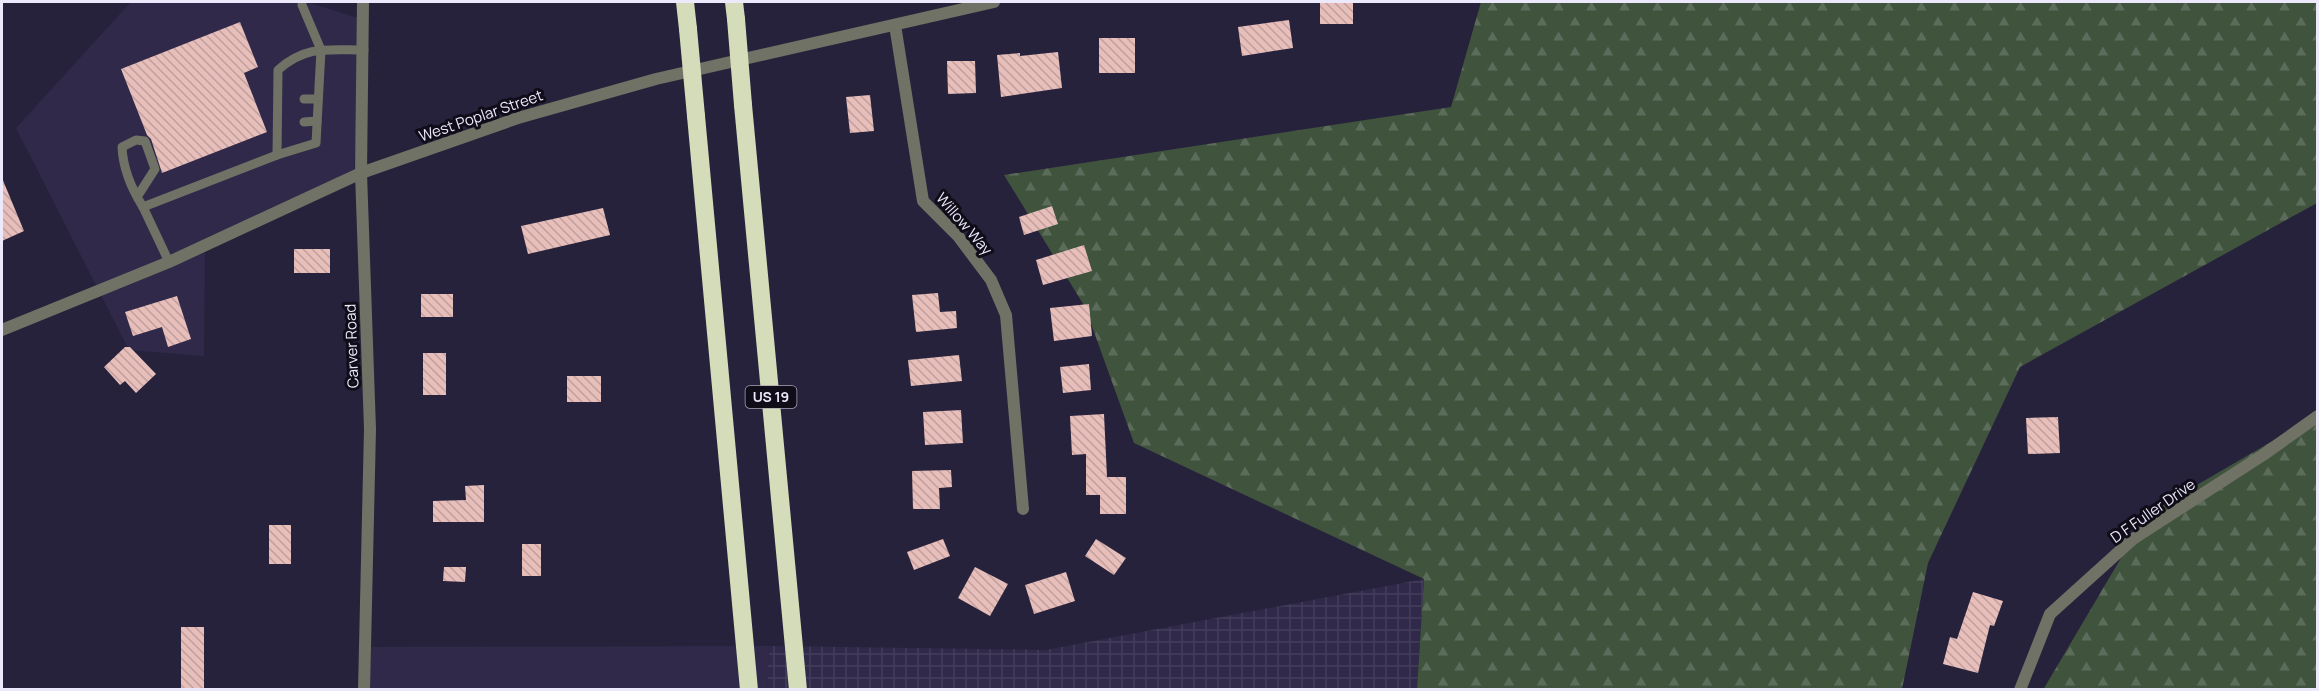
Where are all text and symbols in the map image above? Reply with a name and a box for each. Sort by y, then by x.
street label: West Poplar Street [416,84,546,147]
street label: Willow Way [931,188,997,259]
street label: Carver Road [340,303,363,389]
road number: US 19 [746,386,796,408]
street label: D F Fuller Drive [2106,473,2200,548]

